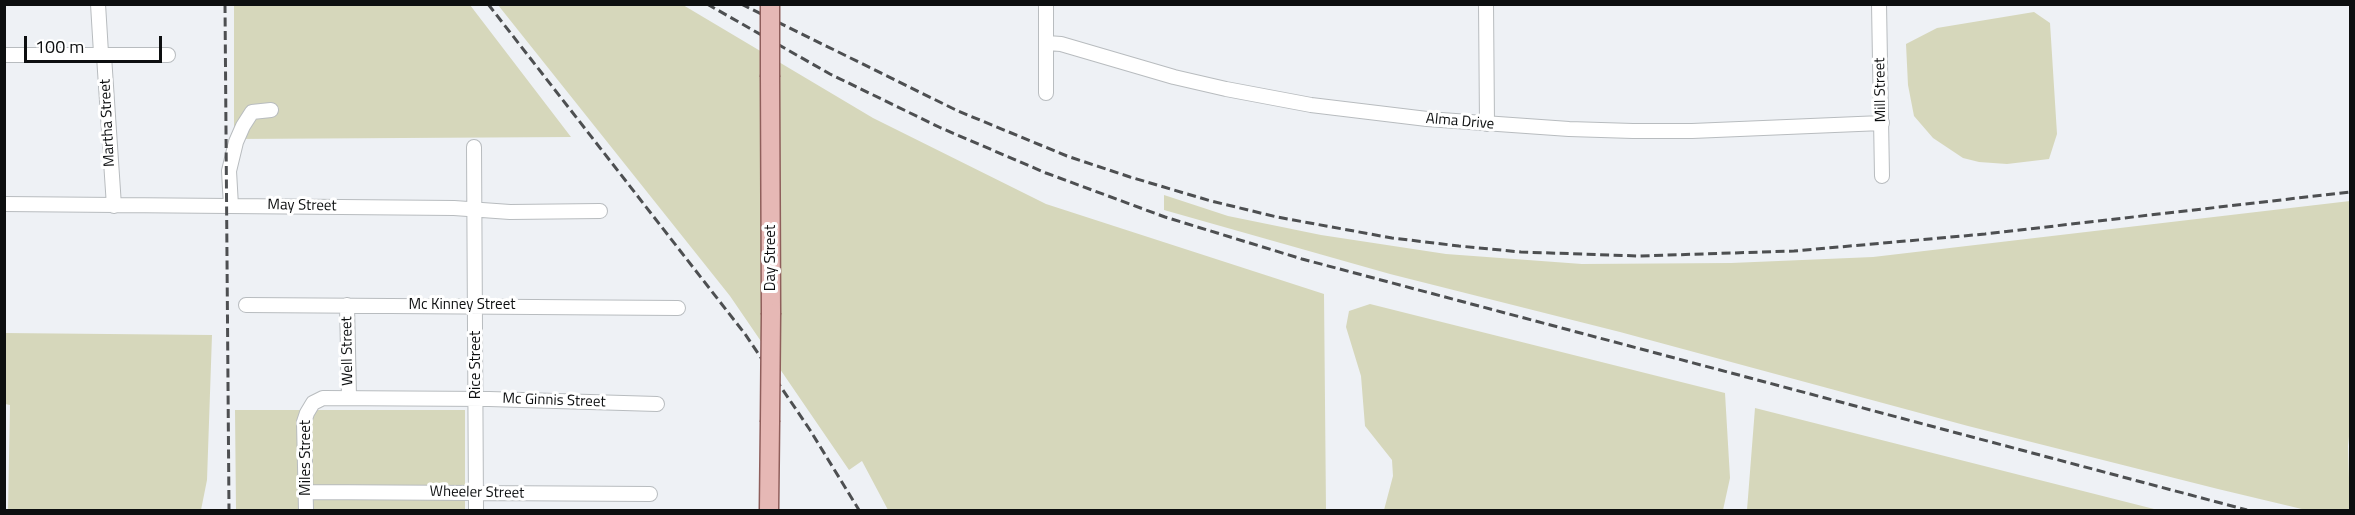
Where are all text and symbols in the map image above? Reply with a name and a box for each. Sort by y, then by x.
scale bar [27,24,165,62]
text: 100 m [35,33,84,60]
street label: Mill Street [1871,57,1891,123]
street label: Martha Street [97,79,119,167]
street label: Alma Drive [1425,110,1495,134]
street label: May Street [267,196,337,216]
street label: Day Street [762,225,780,291]
street label: Mc Kinney Street [409,296,515,314]
street label: Well Street [338,316,358,386]
street label: Rice Street [467,331,485,399]
street label: Mc Ginnis Street [502,390,606,412]
street label: Miles Street [297,420,315,496]
street label: Wheeler Street [430,483,524,503]

